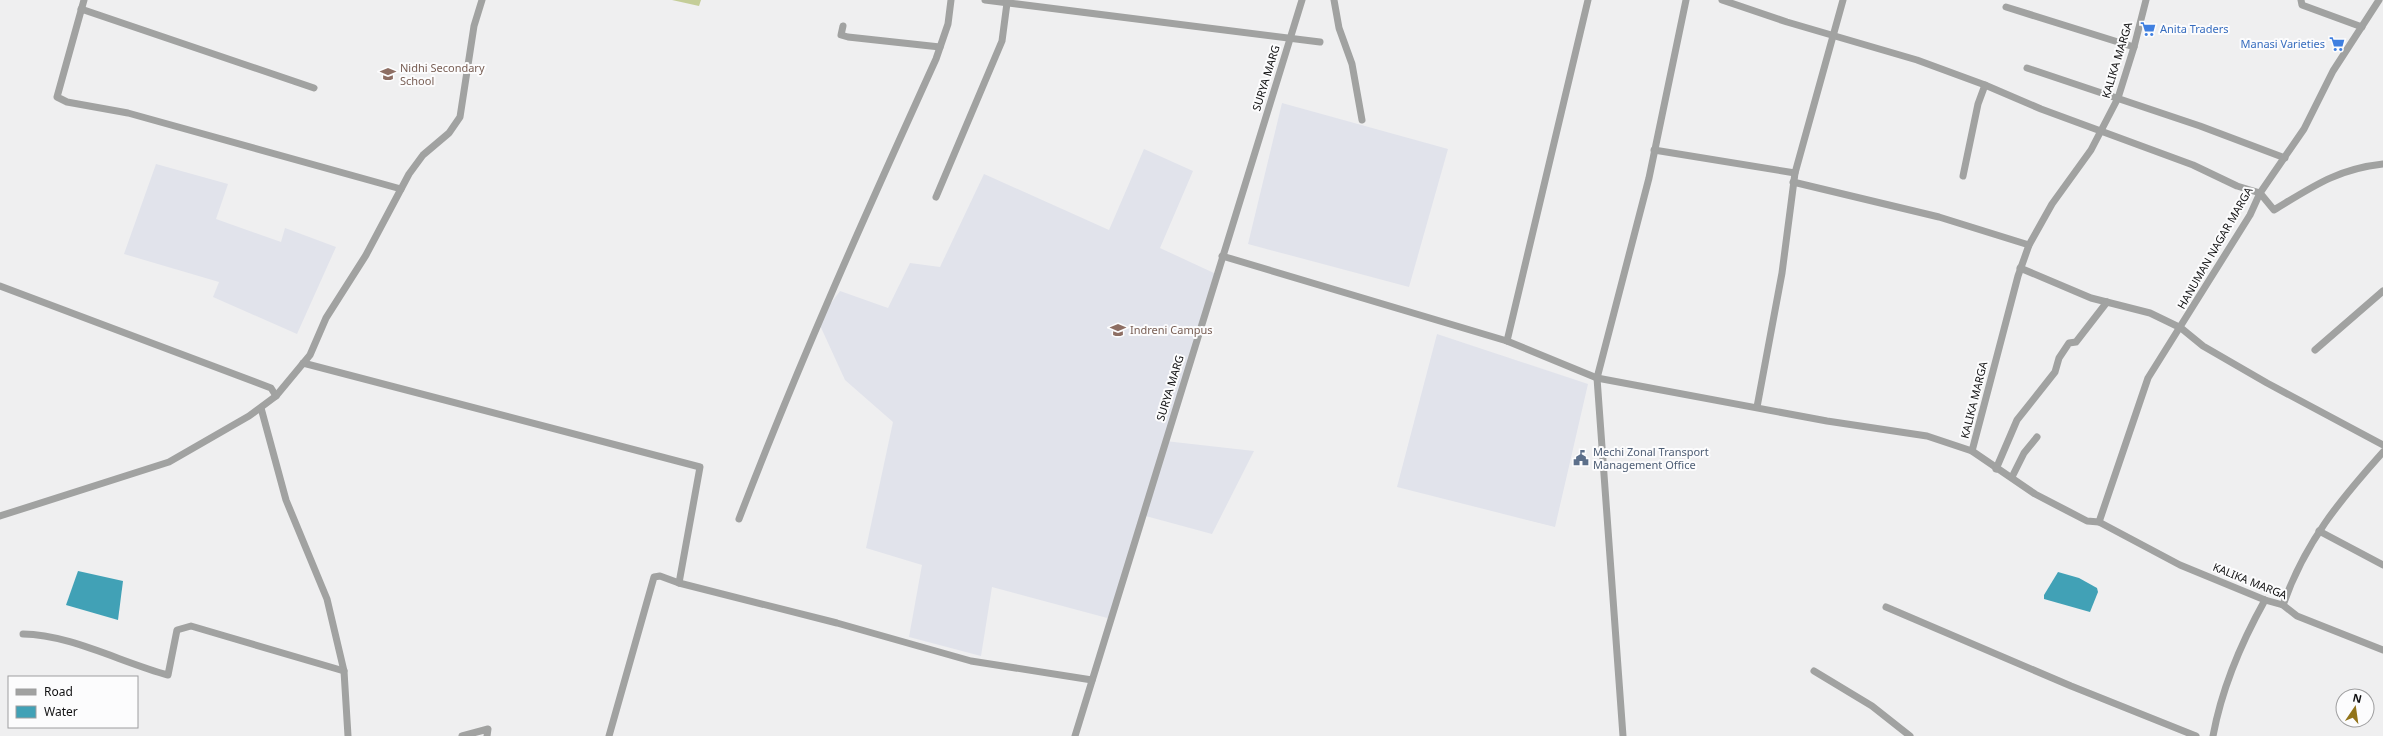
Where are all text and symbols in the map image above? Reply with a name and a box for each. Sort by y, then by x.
street label: KALIKA MARGA [2098,19,2136,100]
supermarket icon: Anita Traders [2139,20,2157,38]
place label: Anita Traders [2160,21,2229,36]
supermarket icon: Manasi Varieties [2328,35,2346,53]
place label: Manasi Varieties [2240,36,2325,51]
street label: SURYA MARG [1248,43,1283,113]
place label: Nidhi Secondary School [400,60,485,88]
school or university icon: Nidhi Secondary School [379,65,397,83]
street label: HANUMAN NAGAR MARGA [2173,183,2256,312]
school or university icon: Indreni Campus [1109,321,1127,339]
place label: Indreni Campus [1130,322,1213,337]
street label: SURYA MARG [1152,353,1187,423]
street label: KALIKA MARGA [1957,359,1991,440]
place label: Mechi Zonal Transport Management Office [1593,444,1709,472]
public building icon: Mechi Zonal Transport Management Office [1572,449,1590,467]
street label: KALIKA MARGA [2211,559,2290,603]
legend [8,676,138,728]
text: Road [44,683,73,700]
north arrow [2335,688,2375,728]
text: N [2351,689,2363,706]
text: Water [44,703,78,720]

